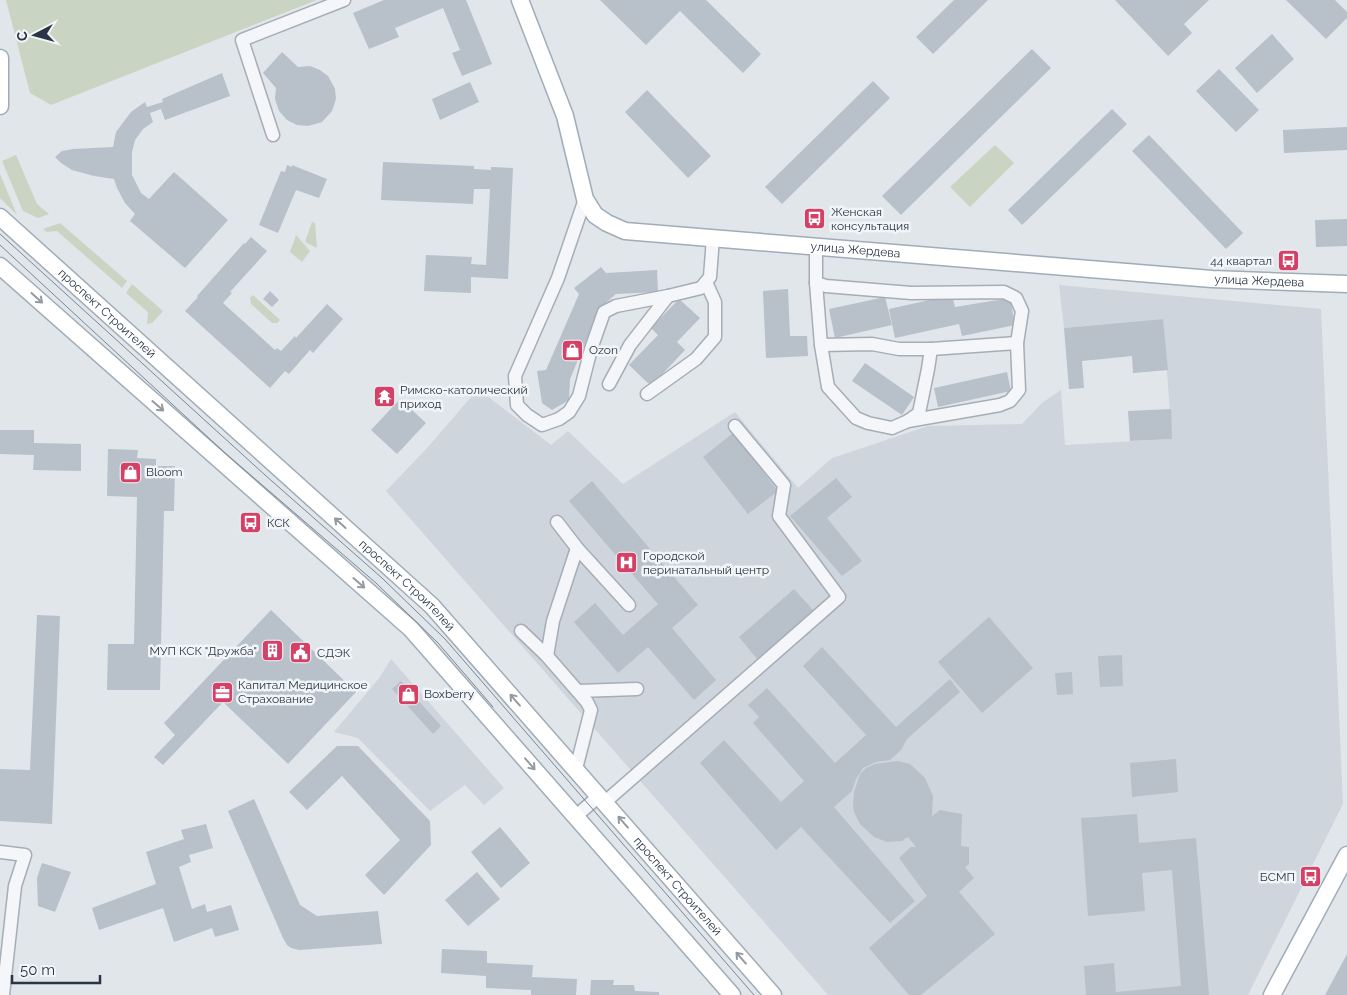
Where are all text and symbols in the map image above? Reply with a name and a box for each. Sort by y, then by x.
north arrow [10,10,60,60]
text: С [14,30,31,42]
place label: Женская консультация [831,205,909,233]
bus stop icon: Женская консультация [803,207,827,231]
street label: улица Жердева [810,239,901,260]
bus stop icon: 44 квартал [1276,249,1300,273]
place label: 44 квартал [1210,254,1272,268]
street label: проспект Строителей [55,266,159,361]
street label: улица Жердева [1214,272,1304,289]
one-way arrow [30,292,43,304]
shop icon: Ozon [561,338,585,362]
place label: Ozon [589,343,618,357]
place label: Римско-католический приход [400,383,528,411]
temple icon: Римско-католический приход [372,385,396,409]
one-way arrow [151,400,164,412]
shop icon: Bloom [118,460,142,484]
place label: Bloom [146,465,183,479]
bus stop icon: КСК [239,511,263,535]
place label: КСК [267,516,290,530]
one-way arrow [334,517,347,529]
street label: проспект Строителей [356,537,458,634]
place label: Городской перинатальный центр [643,549,769,577]
hospital icon: Городской перинатальный центр [615,551,639,575]
one-way arrow [352,577,365,588]
building icon: МУП КСК "Дружба" [261,639,285,663]
public building icon: СДЭК [289,641,313,665]
place label: МУП КСК "Дружба" [150,644,257,658]
place label: СДЭК [317,646,351,660]
place label: Капитал Медицинское Страхование [238,678,368,706]
office icon: Капитал Медицинское Страхование [210,680,234,704]
shop icon: Boxberry [396,682,420,706]
place label: Boxberry [424,687,475,701]
one-way arrow [510,694,521,707]
one-way arrow [524,758,536,771]
one-way arrow [617,816,628,829]
street label: проспект Строителей [631,834,725,938]
bus stop icon: БСМП [1299,865,1323,889]
place label: БСМП [1260,870,1295,884]
scale bar [12,952,100,984]
one-way arrow [735,952,746,965]
text: 50 m [20,961,55,979]

